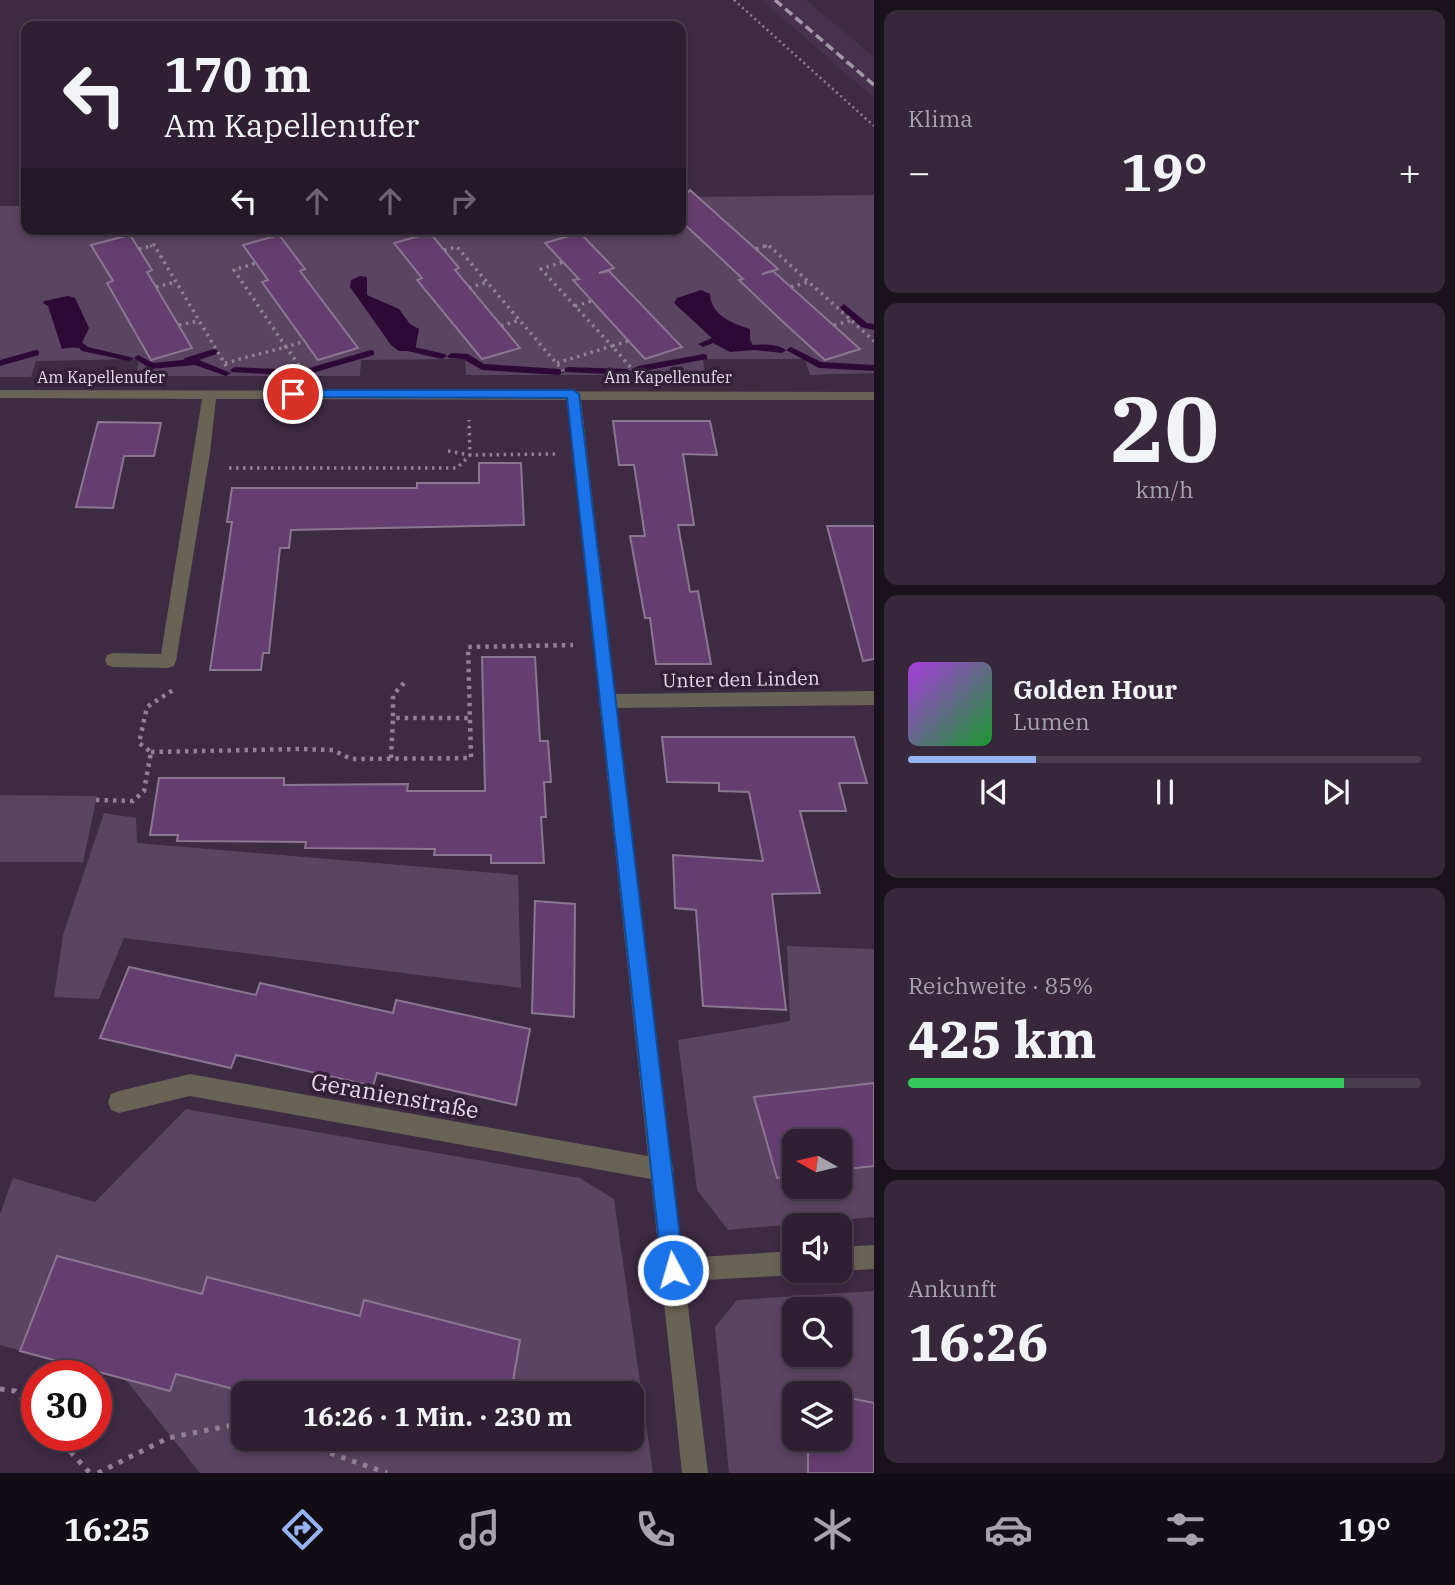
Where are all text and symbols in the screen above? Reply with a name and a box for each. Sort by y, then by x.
text: 170 m [164,42,311,105]
icon: left [49,49,140,140]
text: Klima [908,103,973,133]
text: Am Kapellenufer [164,104,419,146]
text: 19° [1121,138,1208,205]
text: − [908,147,931,196]
text: + [1398,147,1421,196]
icon: left [225,182,263,220]
icon: ahead [298,182,336,220]
icon: ahead [371,182,409,220]
icon: right [444,182,482,220]
pin [263,364,323,424]
street label: Am Kapellenufer [37,367,165,387]
street label: Am Kapellenufer [604,367,732,387]
text: 20 [1110,369,1219,487]
icon: arrive [274,375,312,413]
text: km/h [1135,474,1194,504]
street label: Unter den Linden [662,666,820,692]
text: Golden Hour [1013,672,1177,706]
text: Lumen [1013,706,1090,736]
icon: previous [975,773,1013,811]
icon: pause [1146,773,1184,811]
icon: next [1317,773,1355,811]
text: Reichweite · 85% [908,970,1093,1000]
text: 425 km [908,1005,1097,1072]
street label: Geranienstraße [309,1066,481,1125]
north arrow [782,1129,852,1199]
map controls [782,1129,852,1451]
button: sound [782,1213,852,1283]
position arrow [636,1233,710,1307]
text: Ankunft [908,1273,997,1303]
button: search [782,1297,852,1367]
text: 16:26 [908,1308,1049,1375]
speed limit sign: 30 [21,1360,112,1451]
button: layers [782,1381,852,1451]
text: 16:26 · 1 Min. · 230 m [303,1399,572,1433]
icon: directions [278,1505,327,1554]
icon: music [455,1505,504,1554]
icon: phone [631,1505,680,1554]
icon: climate [808,1505,857,1554]
icon: car [984,1505,1033,1554]
icon: filters [1161,1505,1210,1554]
text: 16:25 [64,1508,150,1550]
text: 19° [1338,1508,1391,1550]

